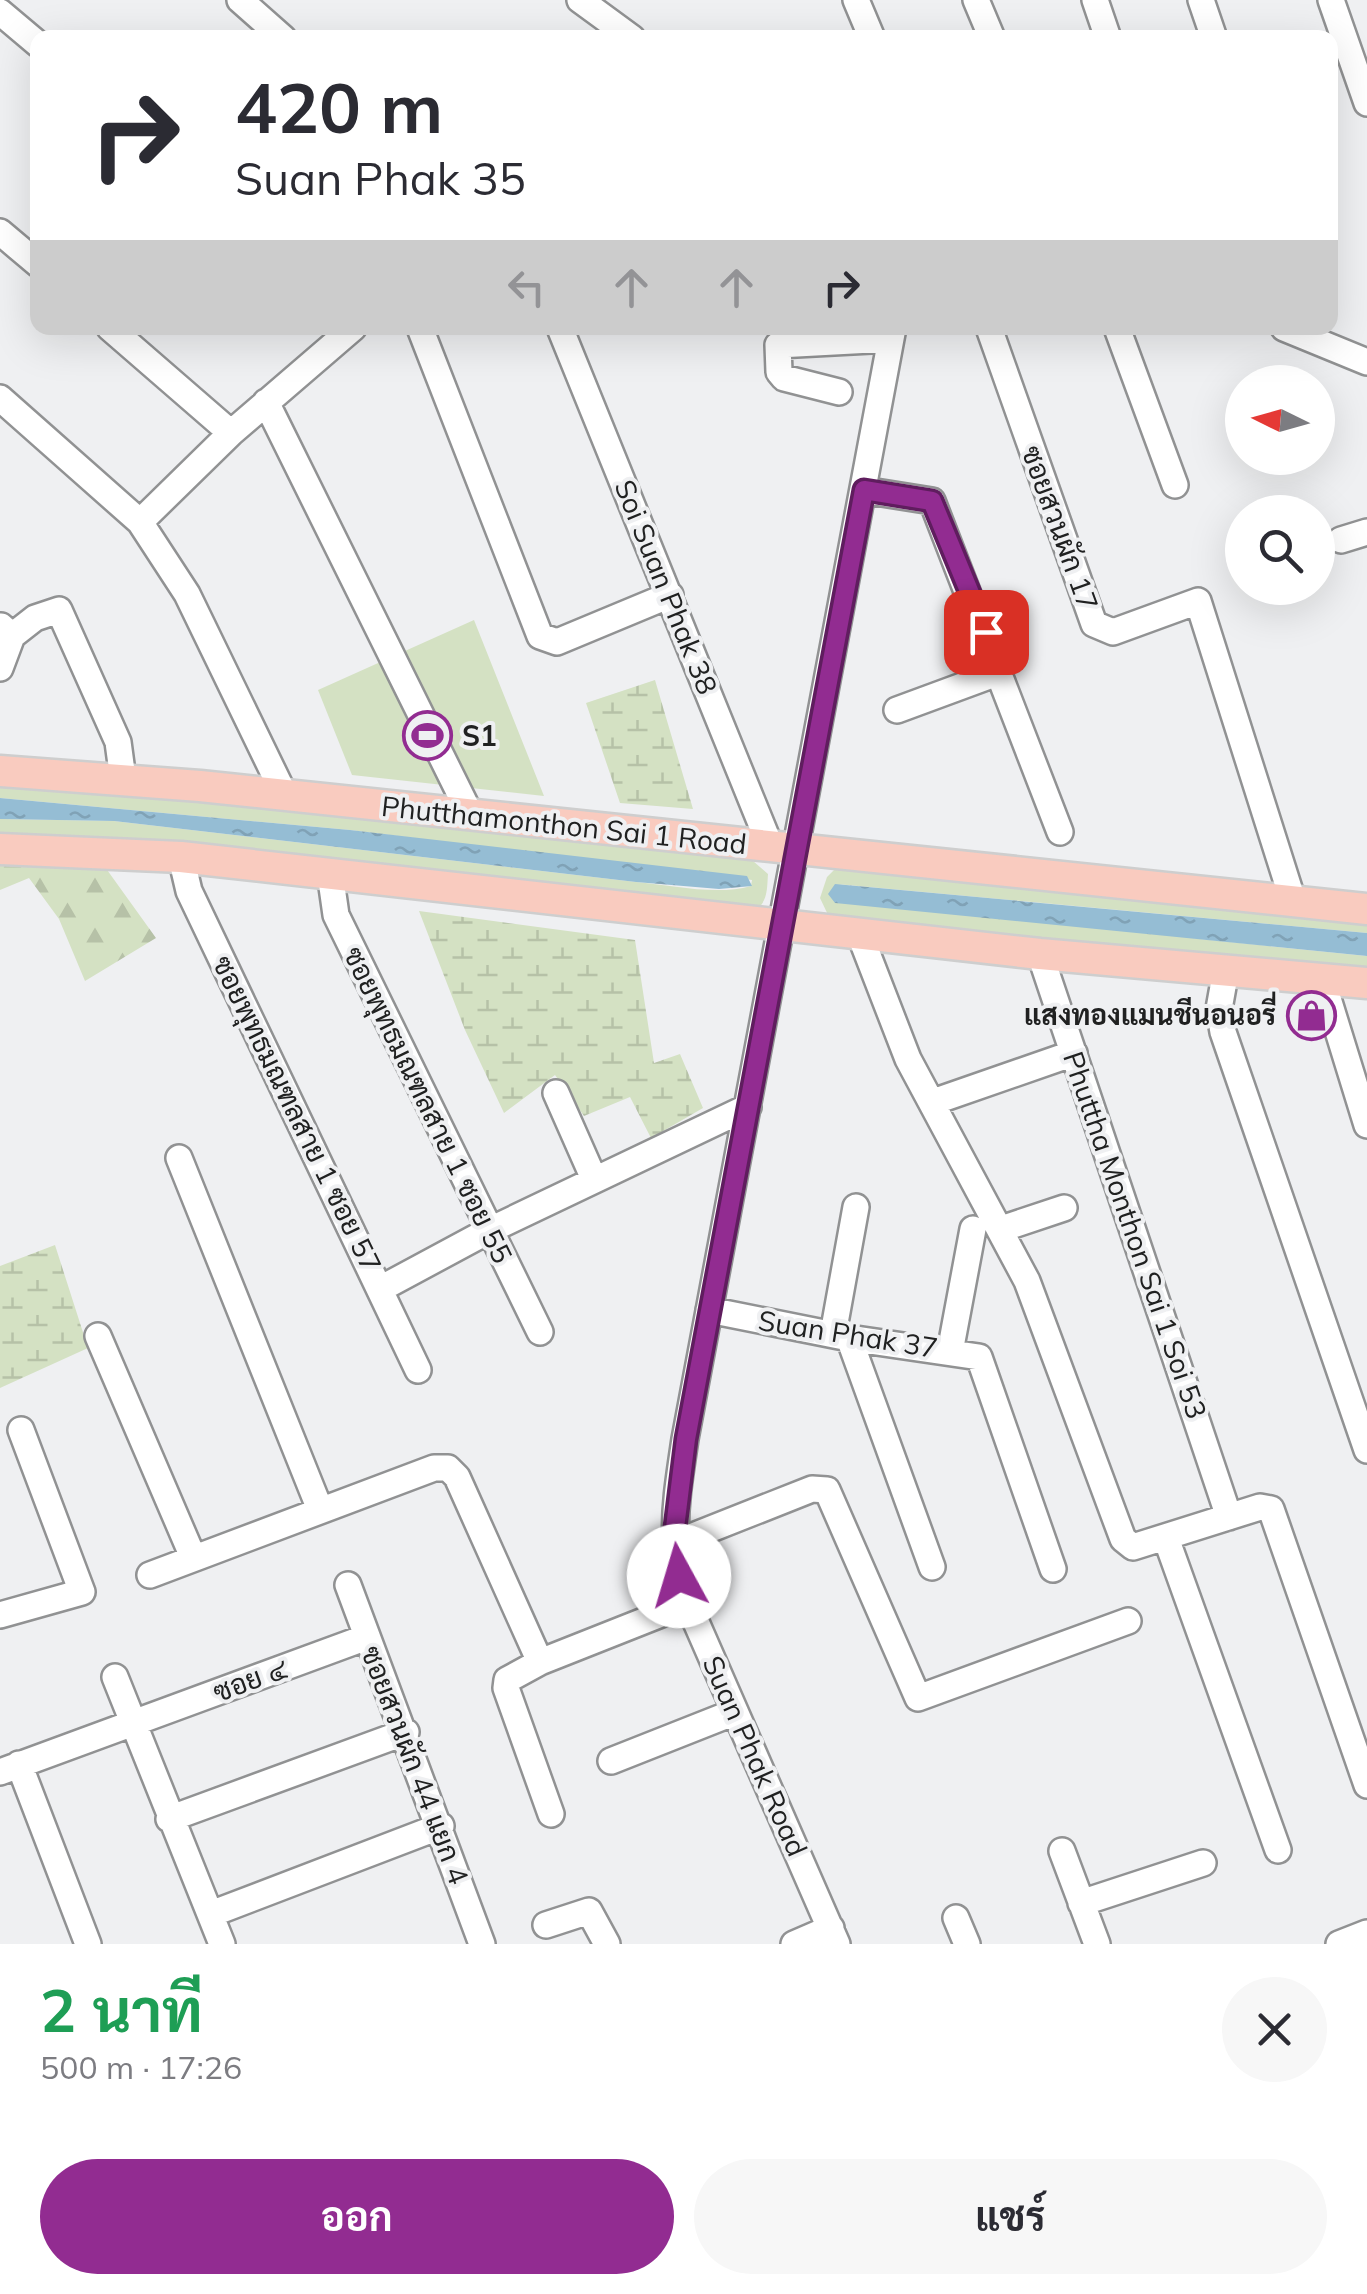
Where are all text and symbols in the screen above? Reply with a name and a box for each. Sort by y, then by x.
text: 420 m [235,63,443,151]
icon: right [70,70,200,200]
text: Suan Phak 35 [235,150,526,206]
icon: left [499,260,554,315]
icon: ahead [604,260,659,315]
icon: ahead [709,260,764,315]
icon: right [814,260,869,315]
north arrow [1225,365,1335,475]
map controls [1225,365,1335,605]
street label: ซอยสวนผัก 17 [1015,441,1106,615]
street label: Soi Suan Phak 38 [607,474,725,699]
button: search [1225,495,1335,605]
pin [944,590,1029,675]
icon: arrive [959,605,1014,660]
sports icon: S1 [401,710,453,762]
place label: S1 [462,718,497,753]
street label: Phutthamonthon Sai 1 Road [380,788,748,861]
street label: ซอยพุทธมณฑลสาย 1 ซอย 55 [334,941,520,1270]
street label: ซอยพุทธมณฑลสาย 1 ซอย 57 [203,950,389,1279]
shop icon: แสงทองแมนชีนอนอรี่ [1285,989,1337,1041]
place label: แสงทองแมนชีนอนอรี่ [1024,991,1276,1032]
street label: Phuttha Monthon Sai 1 Soi 53 [1056,1047,1215,1423]
street label: Suan Phak 37 [756,1302,940,1365]
position arrow [627,1524,731,1628]
street label: ซอยสวนผัก 44 แยก 4 [354,1641,477,1889]
street label: ซอย ๔ [208,1650,292,1709]
street label: Suan Phak Road [696,1650,815,1862]
text: 2 นาที [40,1972,203,2047]
button: close [1222,1977,1327,2082]
text: 500 m · 17:26 [40,2047,242,2087]
button: ออก [40,2159,674,2274]
button: แชร์ [694,2159,1327,2274]

